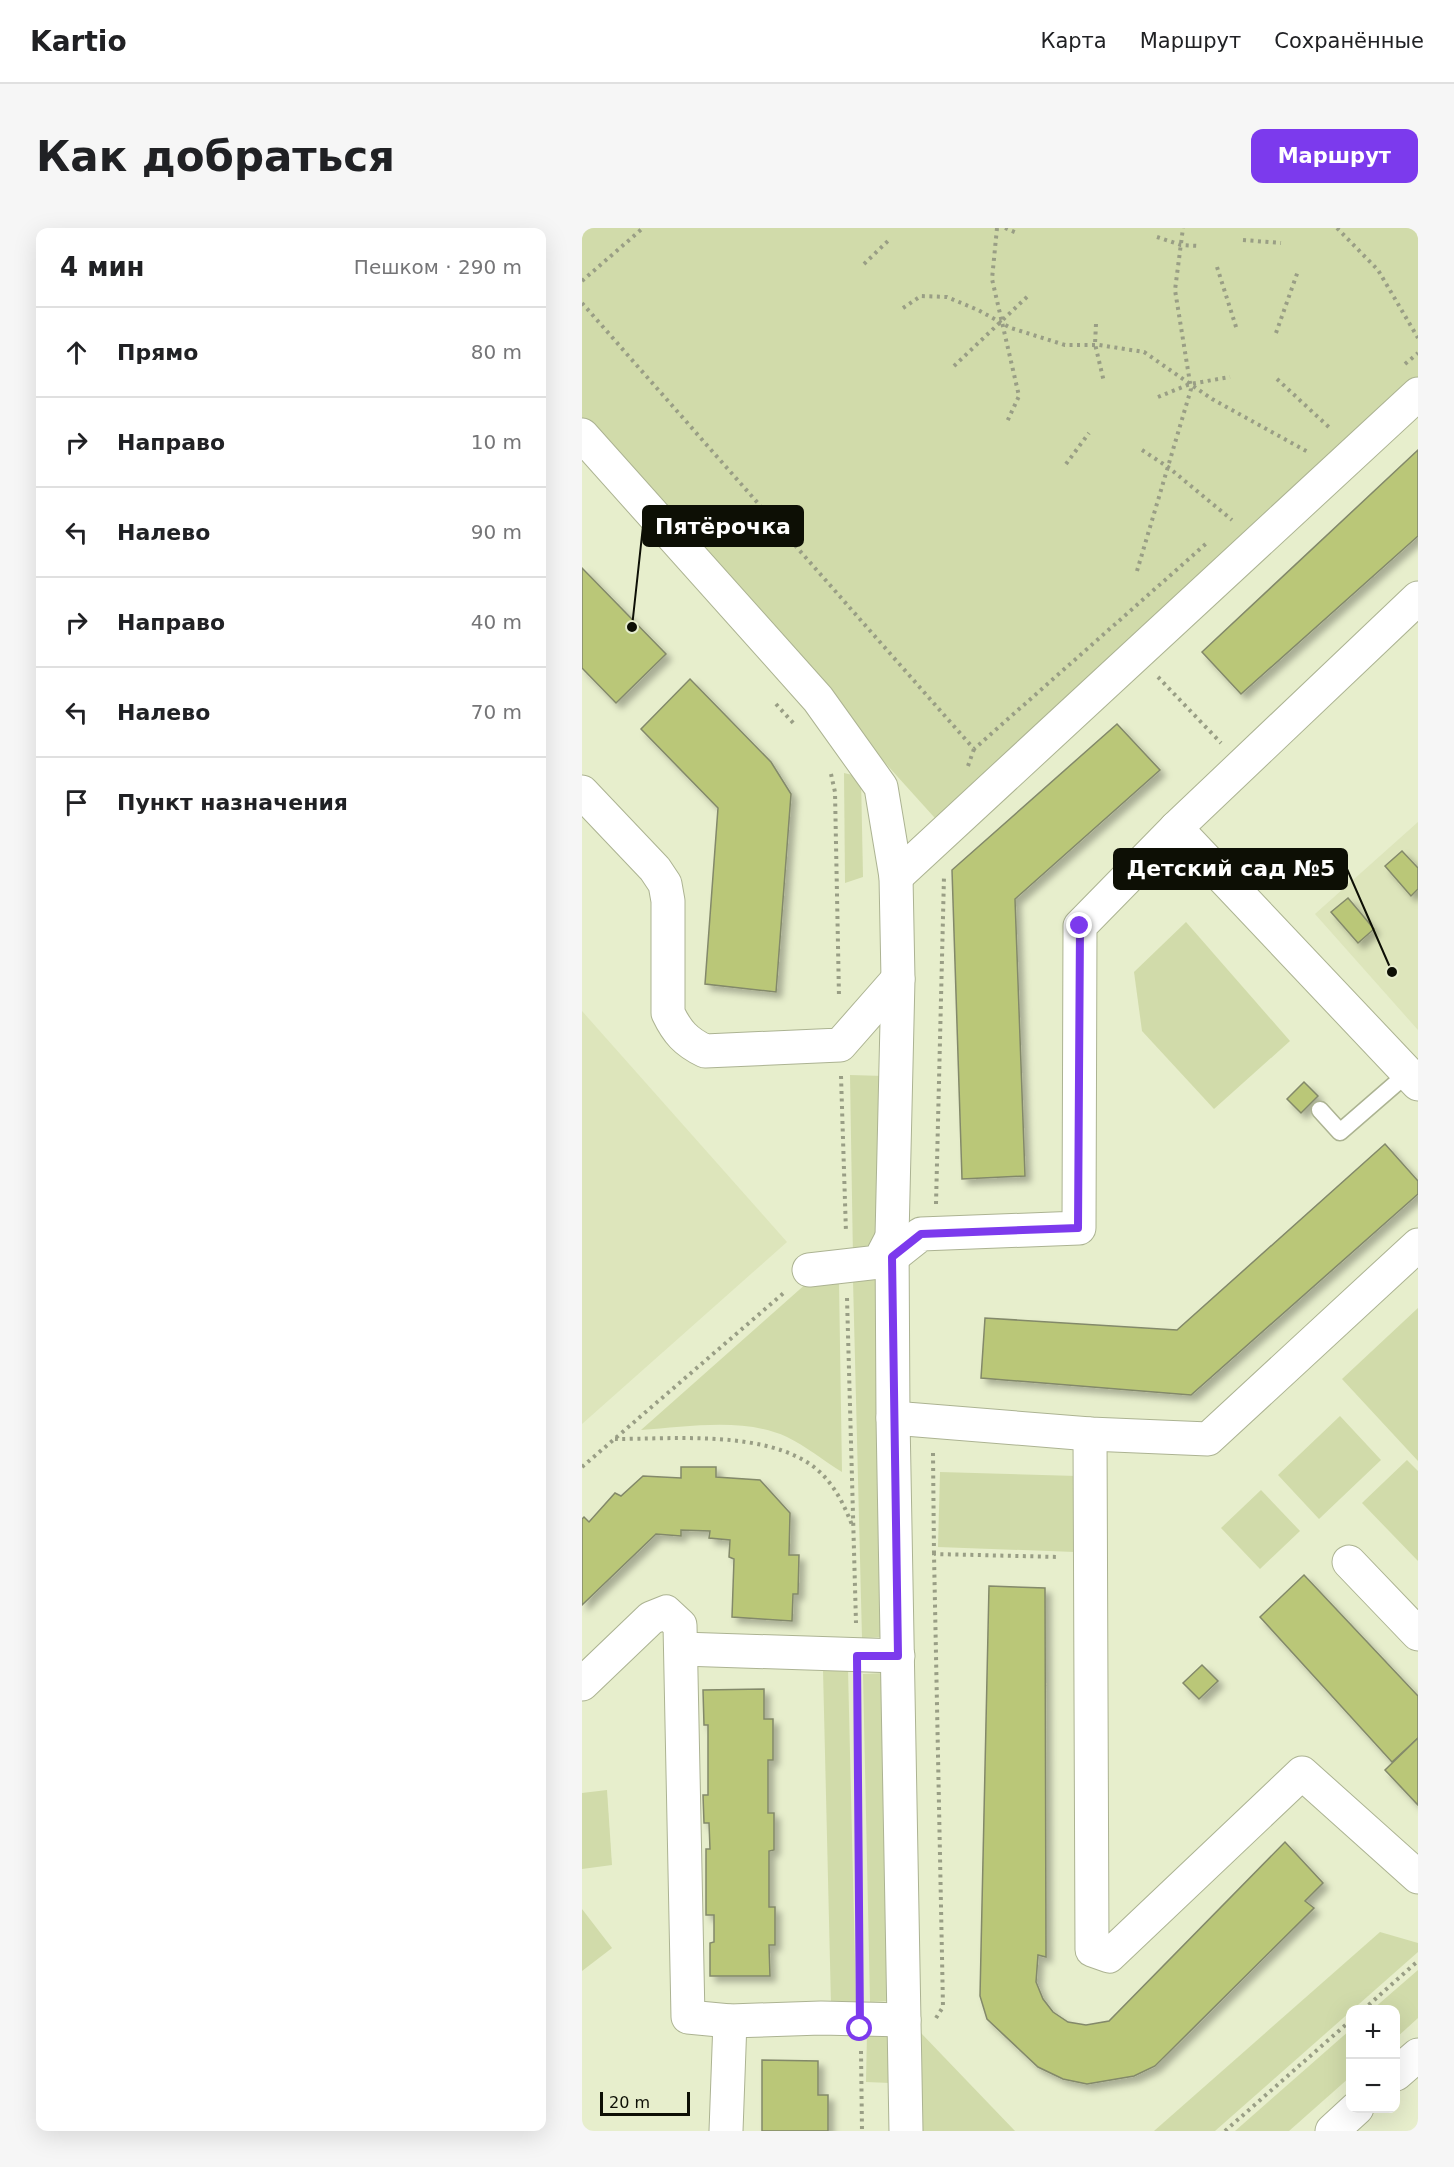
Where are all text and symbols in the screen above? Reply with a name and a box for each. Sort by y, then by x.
text: Kartio [30,25,127,58]
text: Карта [1041,29,1107,53]
text: Маршрут [1140,29,1241,53]
text: Сохранённые [1274,29,1424,53]
button: Маршрут [1251,129,1418,183]
text: Как добраться [36,132,395,181]
text: 4 мин [60,252,145,282]
text: Пешком · 290 m [354,255,522,279]
icon: ahead [60,336,93,369]
text: Прямо [117,340,198,365]
text: 80 m [471,340,522,364]
icon: right [60,426,93,459]
text: Направо [117,430,225,455]
text: 10 m [471,430,522,454]
callout: Пятёрочка [643,506,803,546]
text: Пятёрочка [655,514,791,539]
icon: left [60,516,93,549]
text: Налево [117,520,210,545]
text: 90 m [471,520,522,544]
icon: right [60,606,93,639]
text: Направо [117,610,225,635]
text: 40 m [471,610,522,634]
icon: left [60,696,93,729]
text: Налево [117,700,210,725]
text: 70 m [471,700,522,724]
icon: arrive [60,786,93,819]
text: Пункт назначения [117,790,348,815]
callout: Детский сад №5 [1114,849,1347,889]
text: Детский сад №5 [1127,856,1335,881]
route end [1066,912,1092,938]
map controls [1346,2005,1400,2113]
button: + [1346,2005,1400,2059]
route start [846,2015,872,2041]
button: − [1346,2059,1400,2113]
scale bar [600,2089,690,2116]
text: 20 m [609,2093,650,2112]

